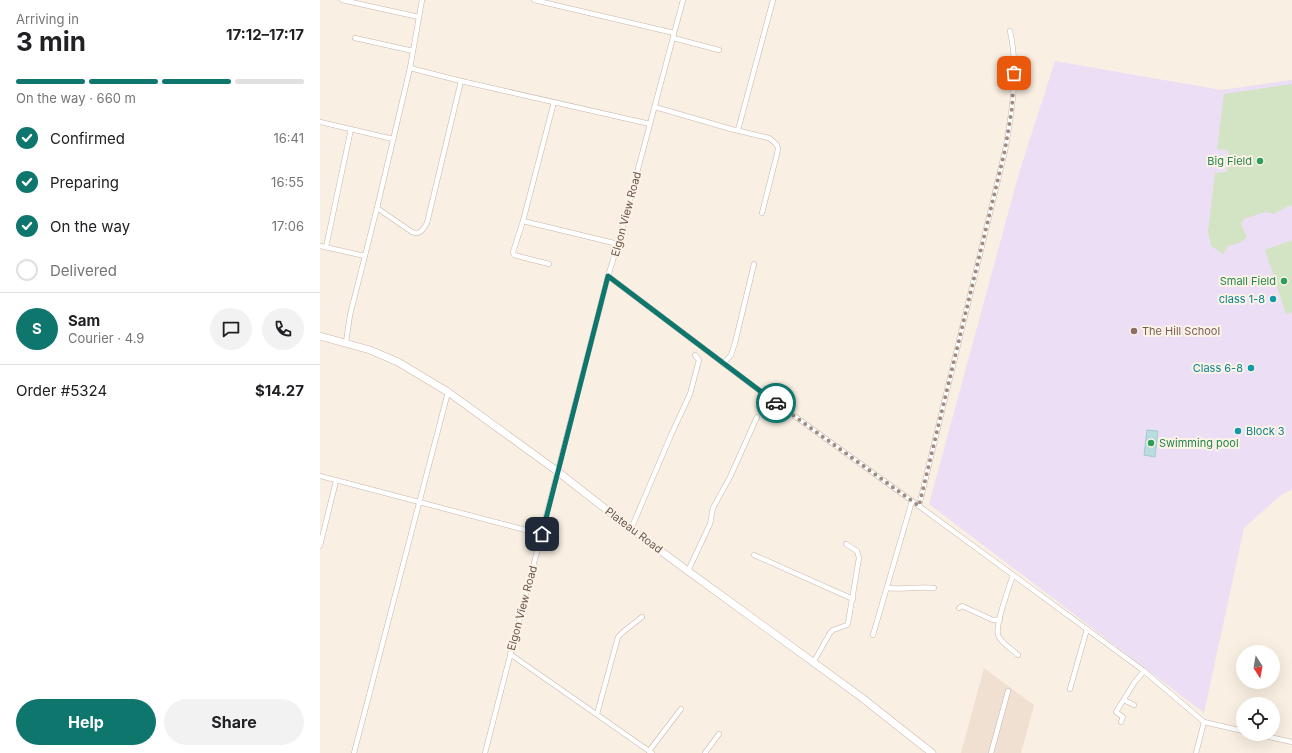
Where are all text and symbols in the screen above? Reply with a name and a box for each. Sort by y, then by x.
text: Arriving in [16,11,79,27]
text: 17:12–17:17 [226,25,304,44]
text: 3 min [16,26,86,57]
pin [997,56,1031,90]
icon: bag [1003,62,1025,84]
text: On the way · 660 m [16,90,136,106]
icon: check [16,127,38,149]
text: Confirmed [50,129,125,148]
text: 16:41 [273,130,304,146]
place label: Big Field [1207,154,1252,168]
marker: Big Field [1255,156,1265,166]
street label: Elgon View Road [608,170,644,258]
icon: check [16,171,38,193]
text: Preparing [50,173,119,192]
text: 16:55 [271,174,304,190]
icon: check [16,215,38,237]
text: On the way [50,217,130,236]
text: 17:06 [272,218,304,234]
text: Delivered [50,261,117,280]
place label: Small Field [1220,274,1276,288]
marker: Small Field [1279,276,1289,286]
place label: class 1-8 [1219,292,1265,306]
marker: class 1-8 [1268,294,1278,304]
button: chat [210,308,252,350]
button: phone [262,308,304,350]
text: Sam [68,311,100,330]
text: S [32,319,42,338]
place label: The Hill School [1142,324,1220,338]
marker: The Hill School [1129,326,1139,336]
text: Courier · 4.9 [68,330,144,346]
place label: Class 6-8 [1193,361,1243,375]
marker: Class 6-8 [1246,363,1256,373]
text: Order #5324 [16,381,107,400]
text: $14.27 [255,381,304,400]
courier [756,383,796,423]
icon: car [765,392,787,414]
place label: Block 3 [1246,424,1285,438]
marker: Block 3 [1233,426,1243,436]
place label: Swimming pool [1159,436,1239,450]
marker: Swimming pool [1146,438,1156,448]
street label: Plateau Road [603,504,665,556]
pin [525,517,559,551]
icon: home [531,523,553,545]
street label: Elgon View Road [504,564,540,652]
north arrow [1236,645,1280,689]
map controls [1236,645,1280,741]
button: locate [1236,697,1280,741]
button: Help [16,699,156,745]
button: Share [164,699,304,745]

